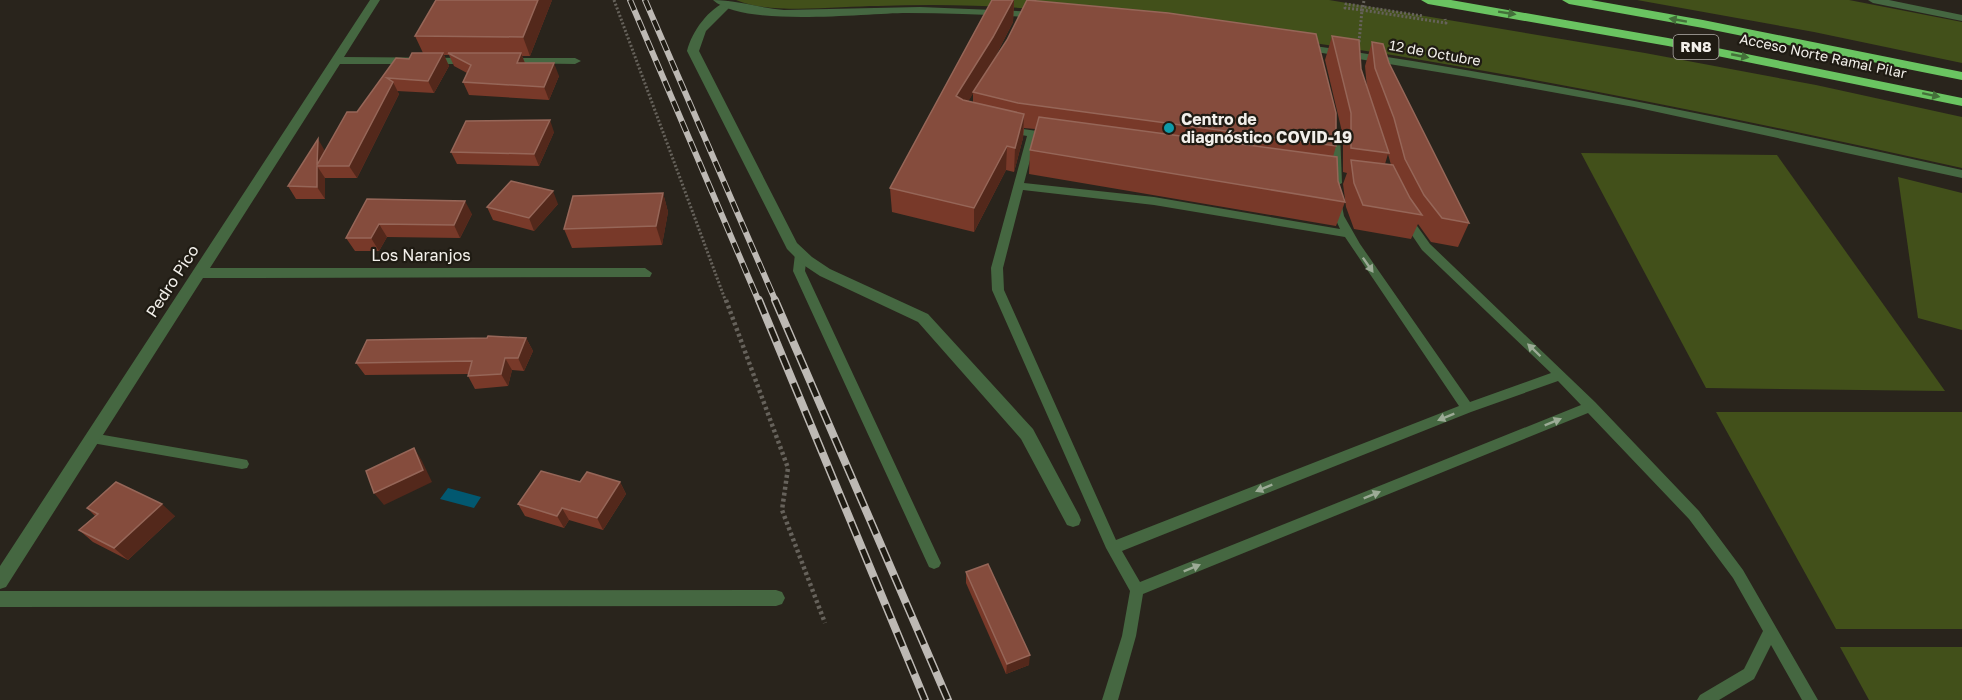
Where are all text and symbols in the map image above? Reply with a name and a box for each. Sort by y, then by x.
one-way arrow [1497,8,1516,17]
one-way arrow [1668,15,1687,24]
street label: Acceso Norte Ramal Pilar [1738,29,1909,82]
road number: RN8 [1674,35,1718,59]
street label: 12 de Octubre [1388,36,1482,69]
one-way arrow [1730,52,1749,61]
one-way arrow [1921,91,1940,100]
place label: Centro de diagnóstico COVID-19 [1181,109,1352,147]
marker: Centro de diagnóstico COVID-19 [1162,121,1176,135]
street label: Pedro Pico [141,241,203,321]
street label: Los Naranjos [371,245,471,265]
one-way arrow [1362,256,1374,272]
one-way arrow [1528,344,1542,358]
one-way arrow [1437,412,1455,422]
one-way arrow [1544,417,1562,426]
one-way arrow [1255,483,1273,493]
one-way arrow [1364,490,1382,500]
one-way arrow [1183,563,1201,573]

